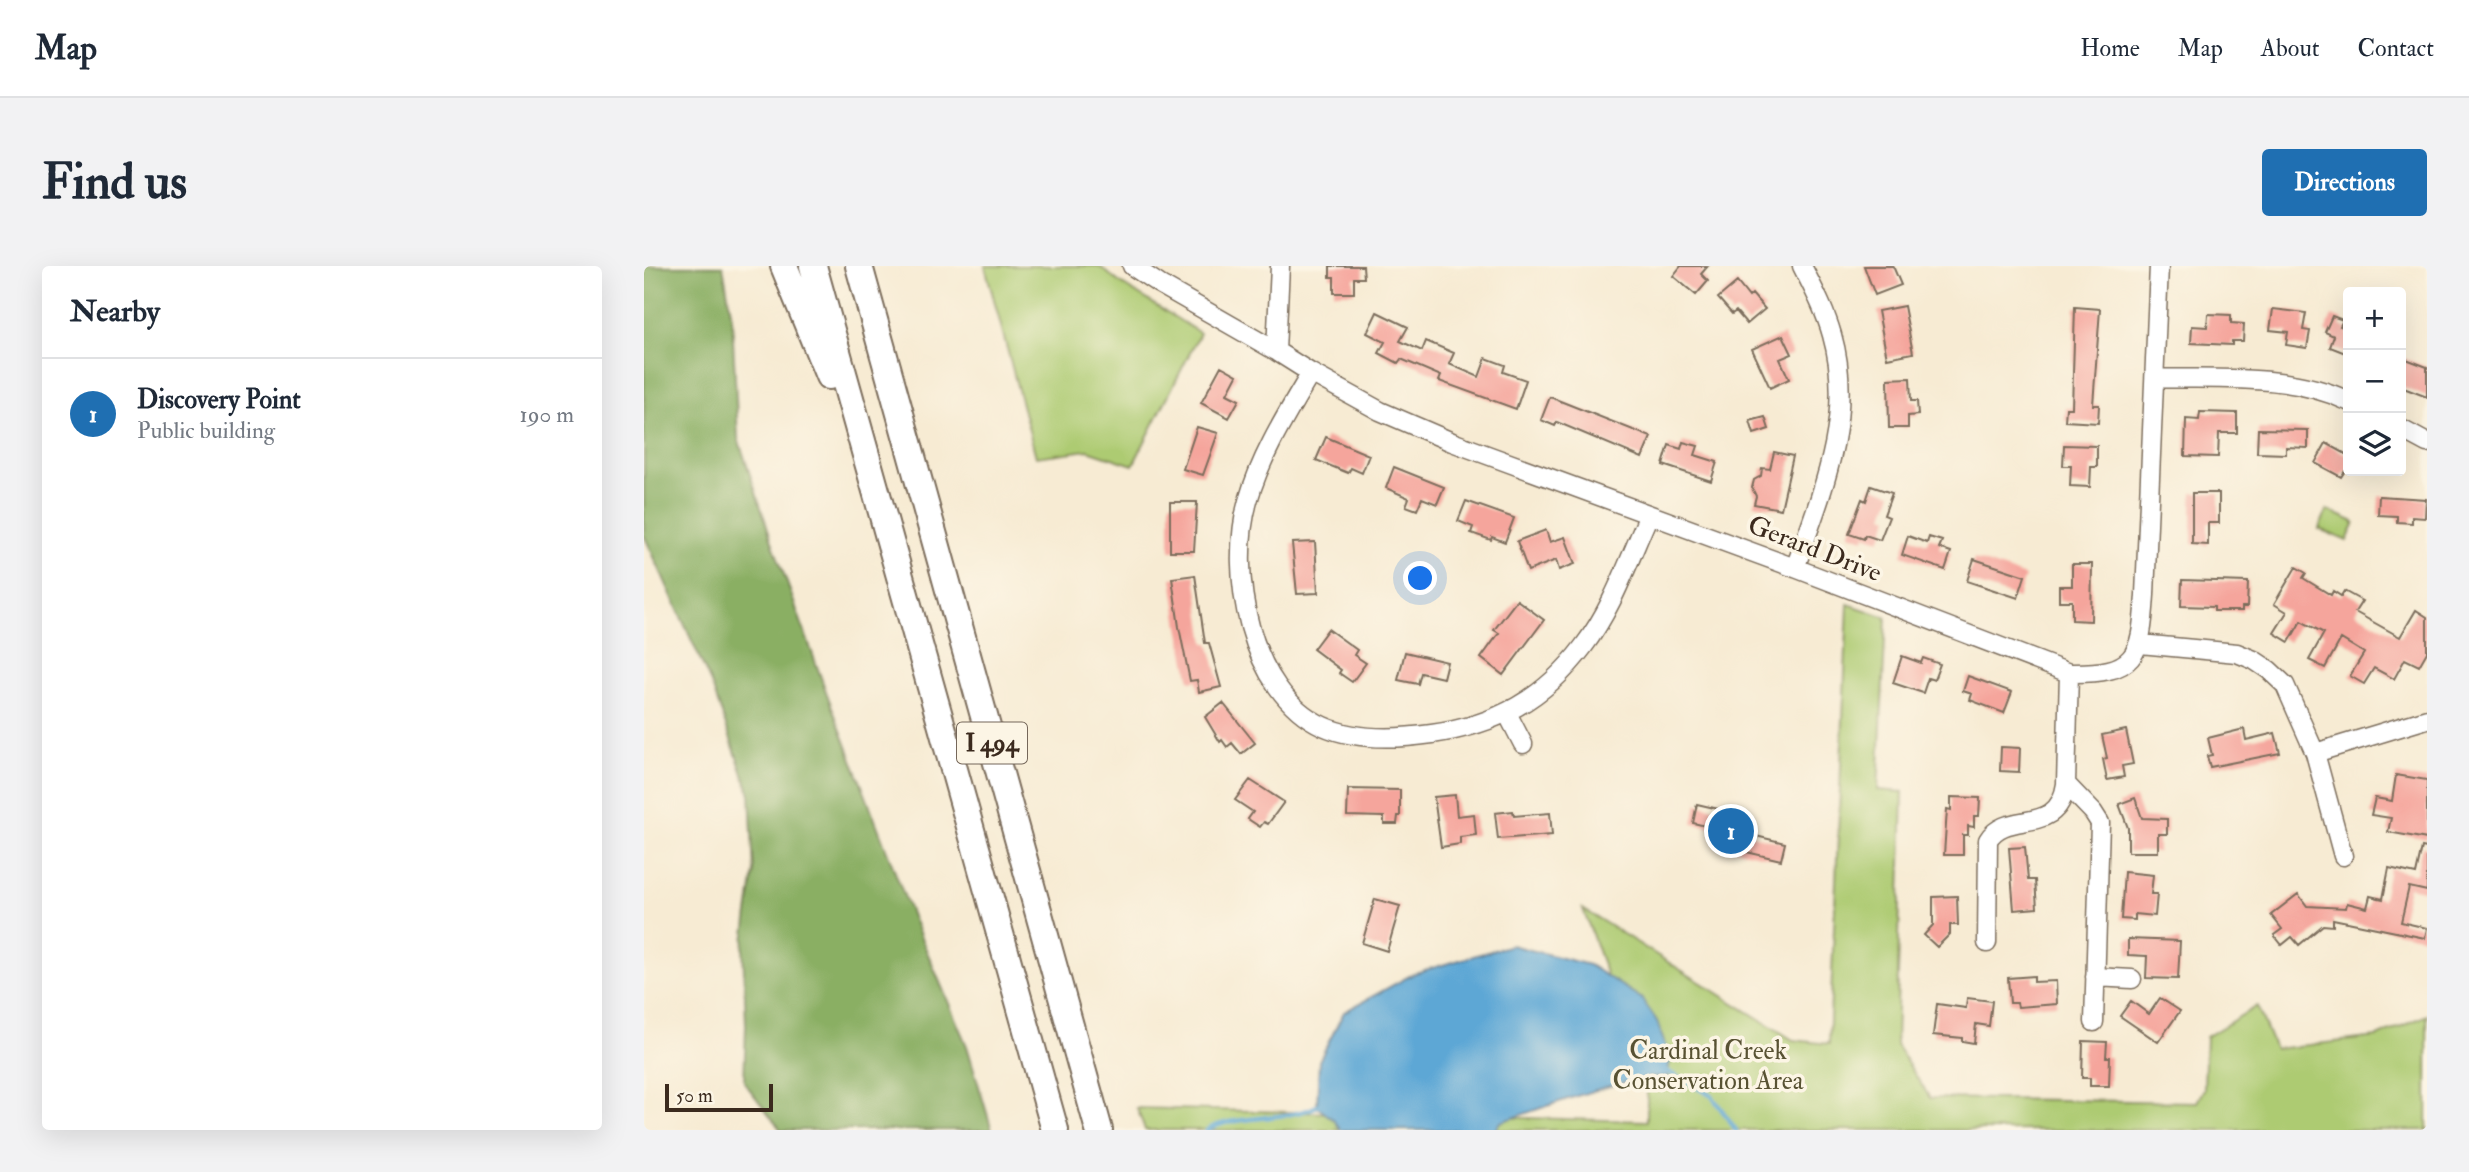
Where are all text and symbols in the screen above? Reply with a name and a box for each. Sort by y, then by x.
text: Map [35,28,97,69]
text: Home [2080,33,2140,64]
text: Map [2178,33,2223,64]
text: About [2261,33,2320,64]
text: Contact [2358,33,2434,64]
button: Directions [2262,149,2427,216]
text: Find us [42,152,187,213]
map controls [2343,287,2406,476]
button: + [2343,287,2406,350]
text: Nearby [70,293,160,330]
button: − [2343,350,2406,413]
text: Discovery Point [137,384,301,416]
text: 1 [89,400,97,429]
text: 190 m [520,400,574,429]
button: layers [2343,413,2406,476]
text: Public building [137,416,275,445]
street label: Gerard Drive [1743,509,1886,589]
your location [1403,561,1437,595]
road number: I 494 [957,722,1027,764]
pin: 1 [1708,805,1754,857]
park label: Cardinal Creek Conservation Area [1613,1035,1804,1097]
scale bar [665,1081,774,1113]
text: 50 m [676,1084,713,1108]

